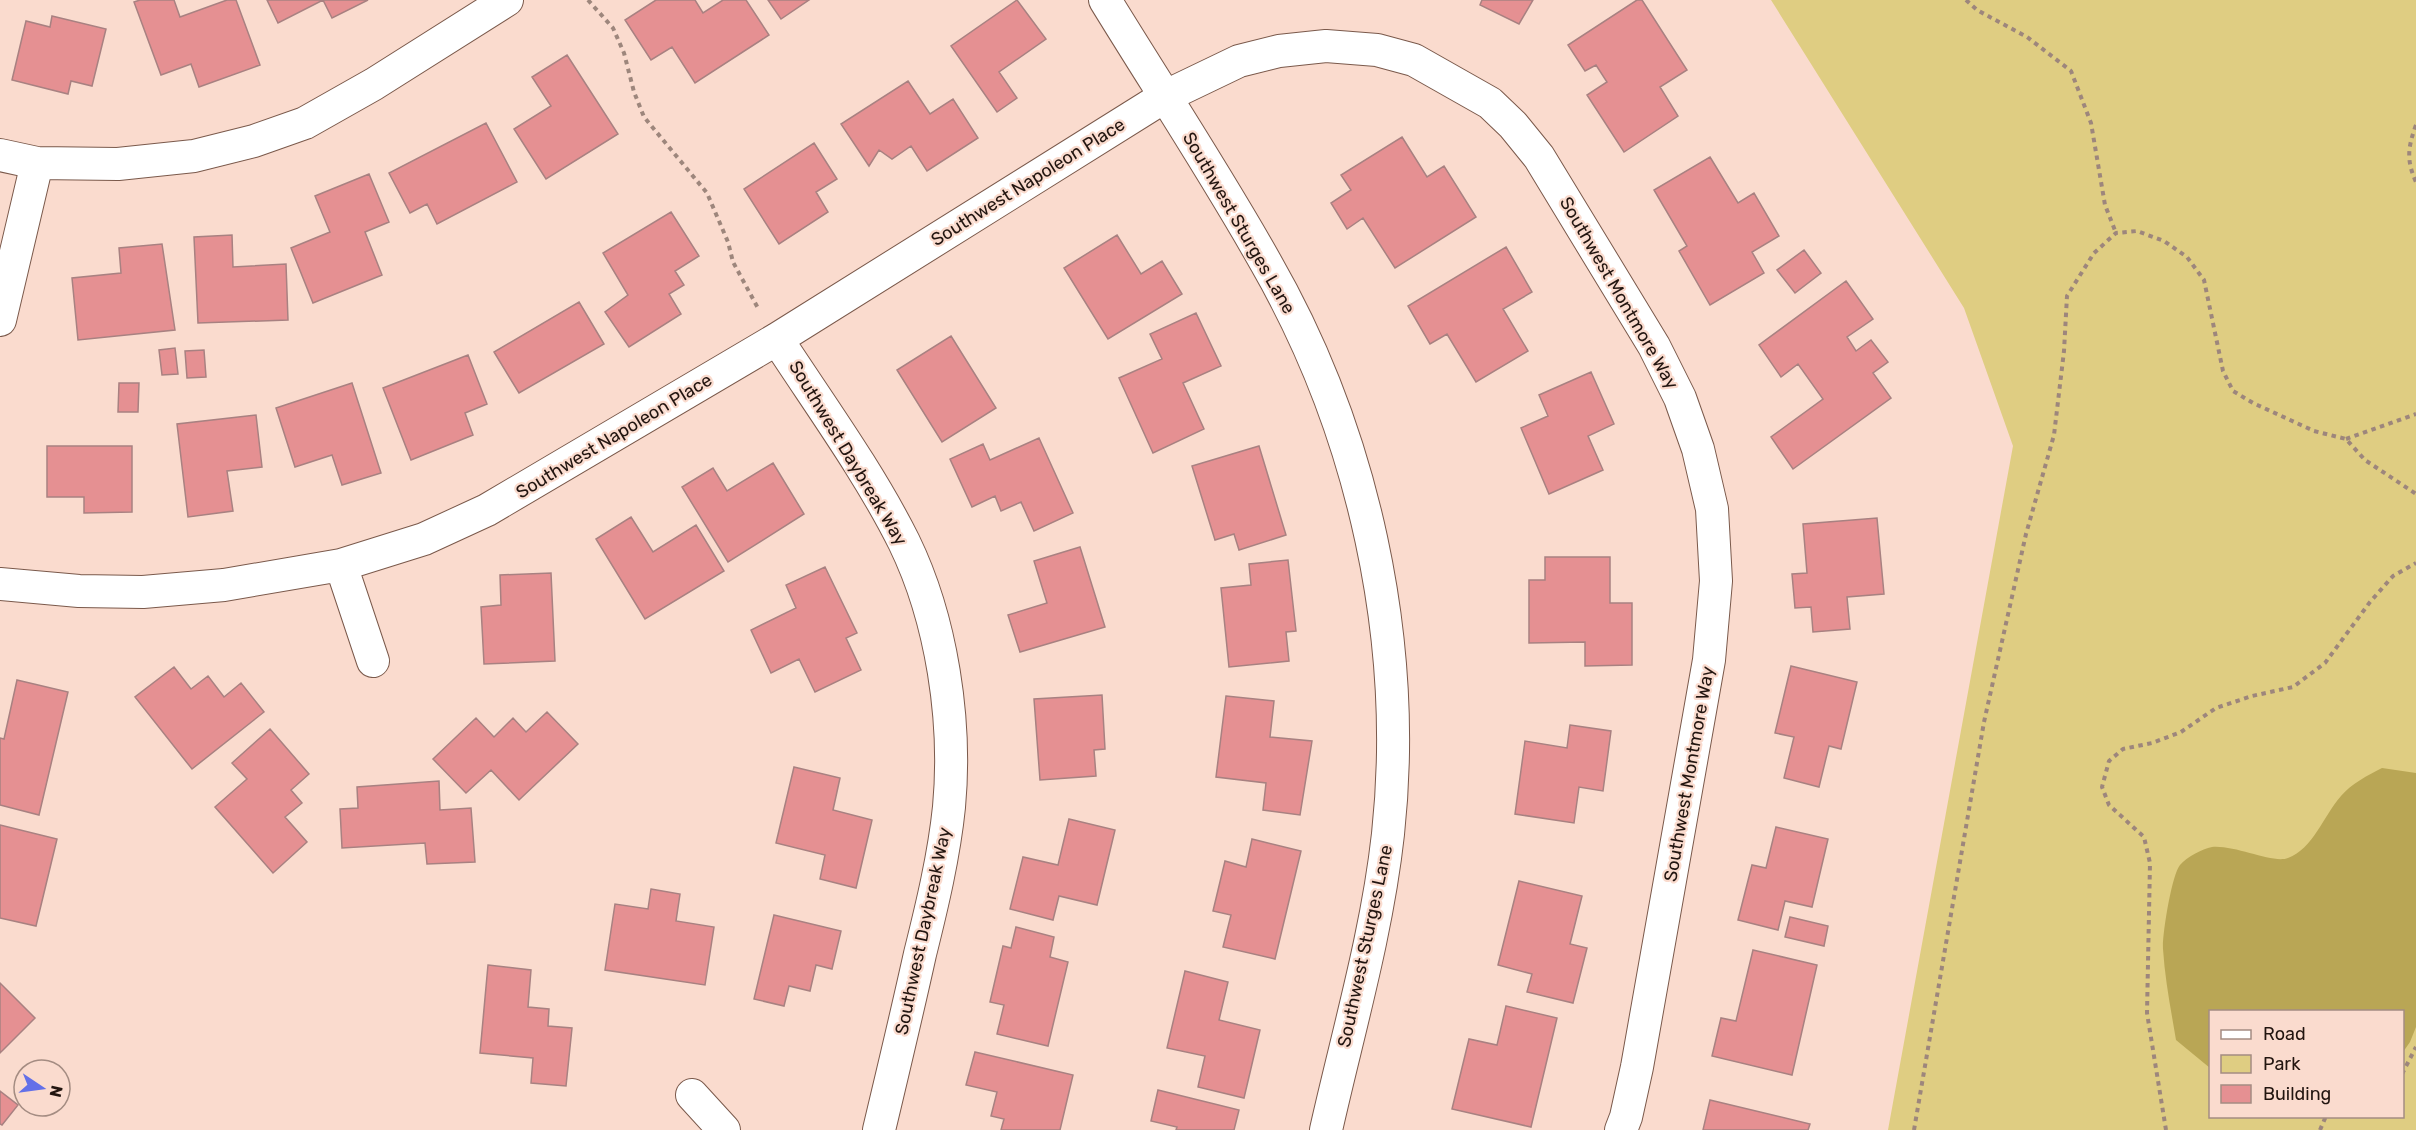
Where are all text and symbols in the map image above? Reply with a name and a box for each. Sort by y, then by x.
street label: Southwest Napoleon Place [927,113,1129,251]
street label: Southwest Sturges Lane [1178,128,1300,318]
street label: Southwest Montmore Way [1555,193,1683,393]
street label: Southwest Daybreak Way [784,357,912,549]
street label: Southwest Napoleon Place [512,369,716,503]
street label: Southwest Montmore Way [1659,664,1719,883]
street label: Southwest Daybreak Way [890,825,956,1037]
street label: Southwest Sturges Lane [1333,843,1397,1049]
legend [2209,1010,2404,1118]
text: Road [2263,1023,2306,1045]
text: Park [2263,1053,2301,1075]
north arrow [12,1058,72,1118]
text: Building [2263,1083,2331,1105]
text: N [46,1084,67,1099]

